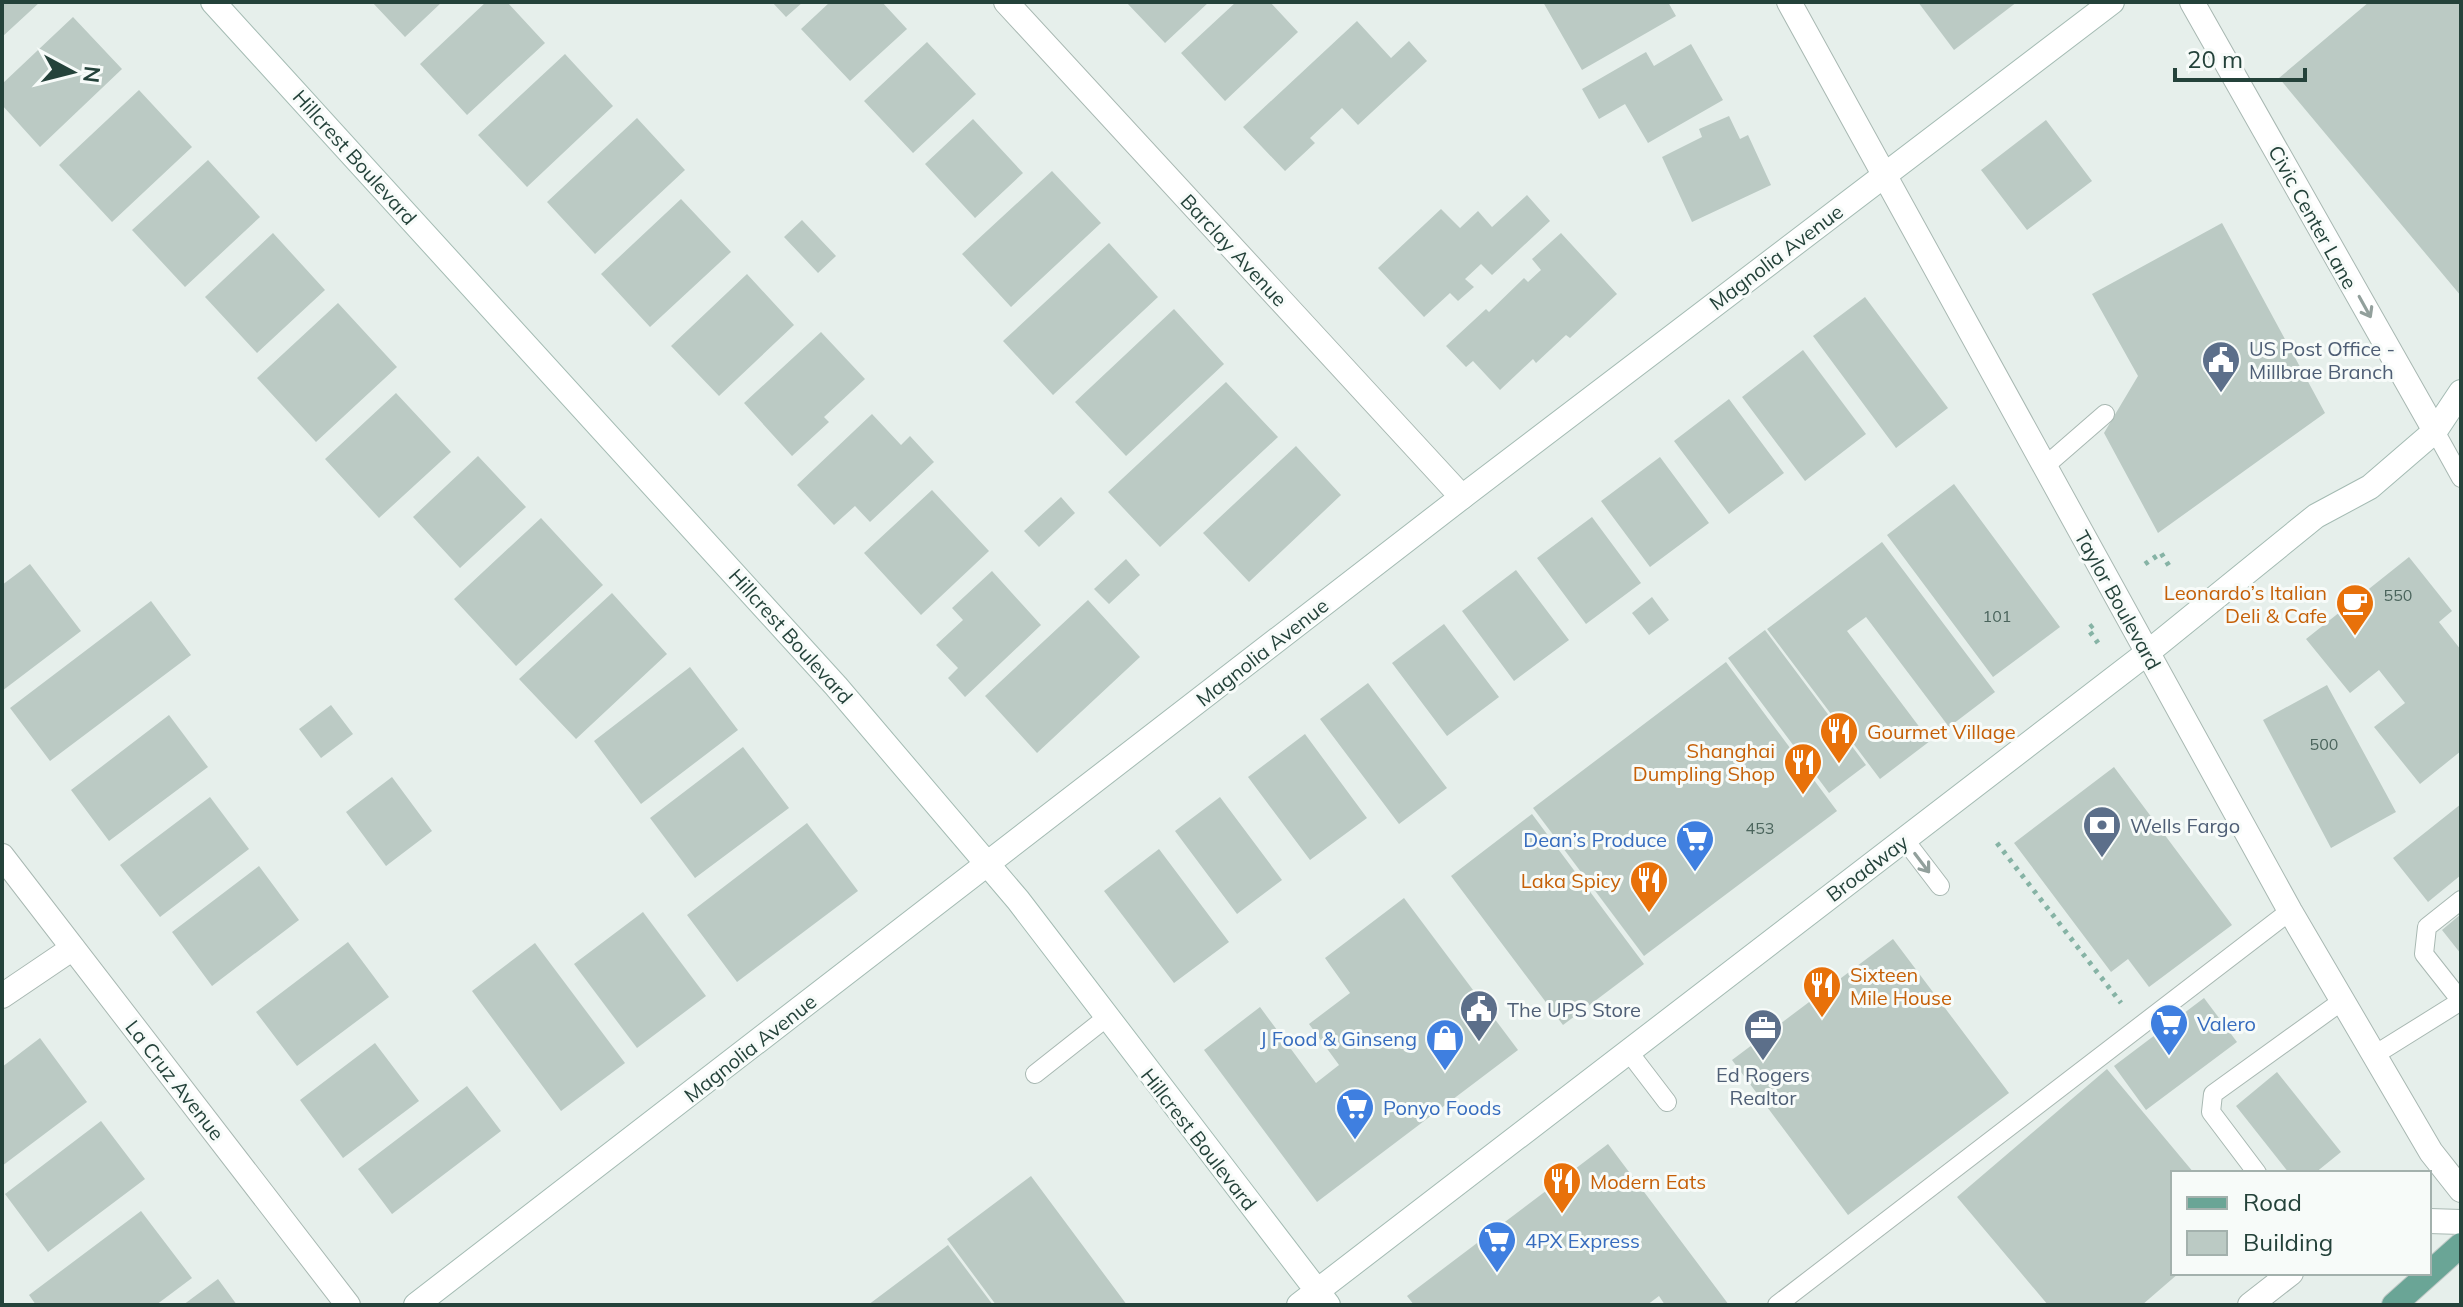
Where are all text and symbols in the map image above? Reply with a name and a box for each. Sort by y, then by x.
north arrow [32,32,112,112]
scale bar [2175,32,2305,82]
text: 20 m [2187,44,2243,74]
text: N [77,64,107,84]
street label: Hillcrest Boulevard [288,84,422,230]
street label: Civic Center Lane [2263,141,2363,293]
street label: Barclay Avenue [1175,189,1293,311]
street label: Magnolia Avenue [1704,199,1848,315]
one-way arrow [2357,295,2373,319]
place label: US Post Office - Millbrae Branch [2249,336,2395,384]
public building icon: US Post Office - Millbrae Branch [2200,339,2242,394]
street label: Taylor Boulevard [2069,526,2167,674]
street label: Hillcrest Boulevard [724,563,858,709]
place label: Leonardo’s Italian Deli & Cafe [2164,580,2327,628]
cafe icon: Leonardo’s Italian Deli & Cafe [2334,582,2376,637]
house number: 550 [2384,585,2412,605]
street label: Magnolia Avenue [1191,593,1333,711]
house number: 101 [1983,606,2011,626]
restaurant icon: Gourmet Village [1818,710,1860,765]
place label: Gourmet Village [1867,719,2016,744]
house number: 500 [2310,734,2338,754]
place label: Shanghai Dumpling Shop [1633,738,1775,786]
restaurant icon: Shanghai Dumpling Shop [1782,741,1824,796]
bank icon: Wells Fargo [2081,804,2123,859]
place label: Wells Fargo [2130,813,2240,838]
supermarket icon: Dean’s Produce [1674,818,1716,873]
house number: 453 [1746,818,1774,838]
place label: Dean’s Produce [1523,827,1667,852]
street label: Broadway [1821,829,1913,907]
one-way arrow [1914,852,1931,873]
restaurant icon: Laka Spicy [1628,859,1670,914]
place label: Laka Spicy [1521,868,1621,893]
place label: Sixteen Mile House [1850,962,1952,1010]
restaurant icon: Sixteen Mile House [1801,964,1843,1019]
public building icon: The UPS Store [1458,988,1500,1043]
street label: Magnolia Avenue [679,989,821,1107]
place label: The UPS Store [1507,997,1641,1022]
supermarket icon: Valero [2148,1002,2190,1057]
office icon: Ed Rogers Realtor [1742,1007,1784,1062]
place label: Valero [2197,1011,2256,1036]
street label: La Cruz Avenue [120,1015,230,1145]
shop icon: J Food & Ginseng [1424,1017,1466,1072]
place label: J Food & Ginseng [1260,1026,1417,1051]
place label: Ed Rogers Realtor [1716,1062,1810,1110]
street label: Hillcrest Boulevard [1136,1063,1262,1215]
supermarket icon: Ponyo Foods [1334,1086,1376,1141]
place label: Ponyo Foods [1383,1095,1501,1120]
restaurant icon: Modern Eats [1541,1160,1583,1215]
place label: Modern Eats [1590,1169,1706,1194]
legend [2171,1171,2431,1275]
text: Road [2243,1187,2302,1217]
supermarket icon: 4PX Express [1476,1219,1518,1274]
text: Building [2243,1227,2333,1257]
place label: 4PX Express [1525,1228,1640,1253]

